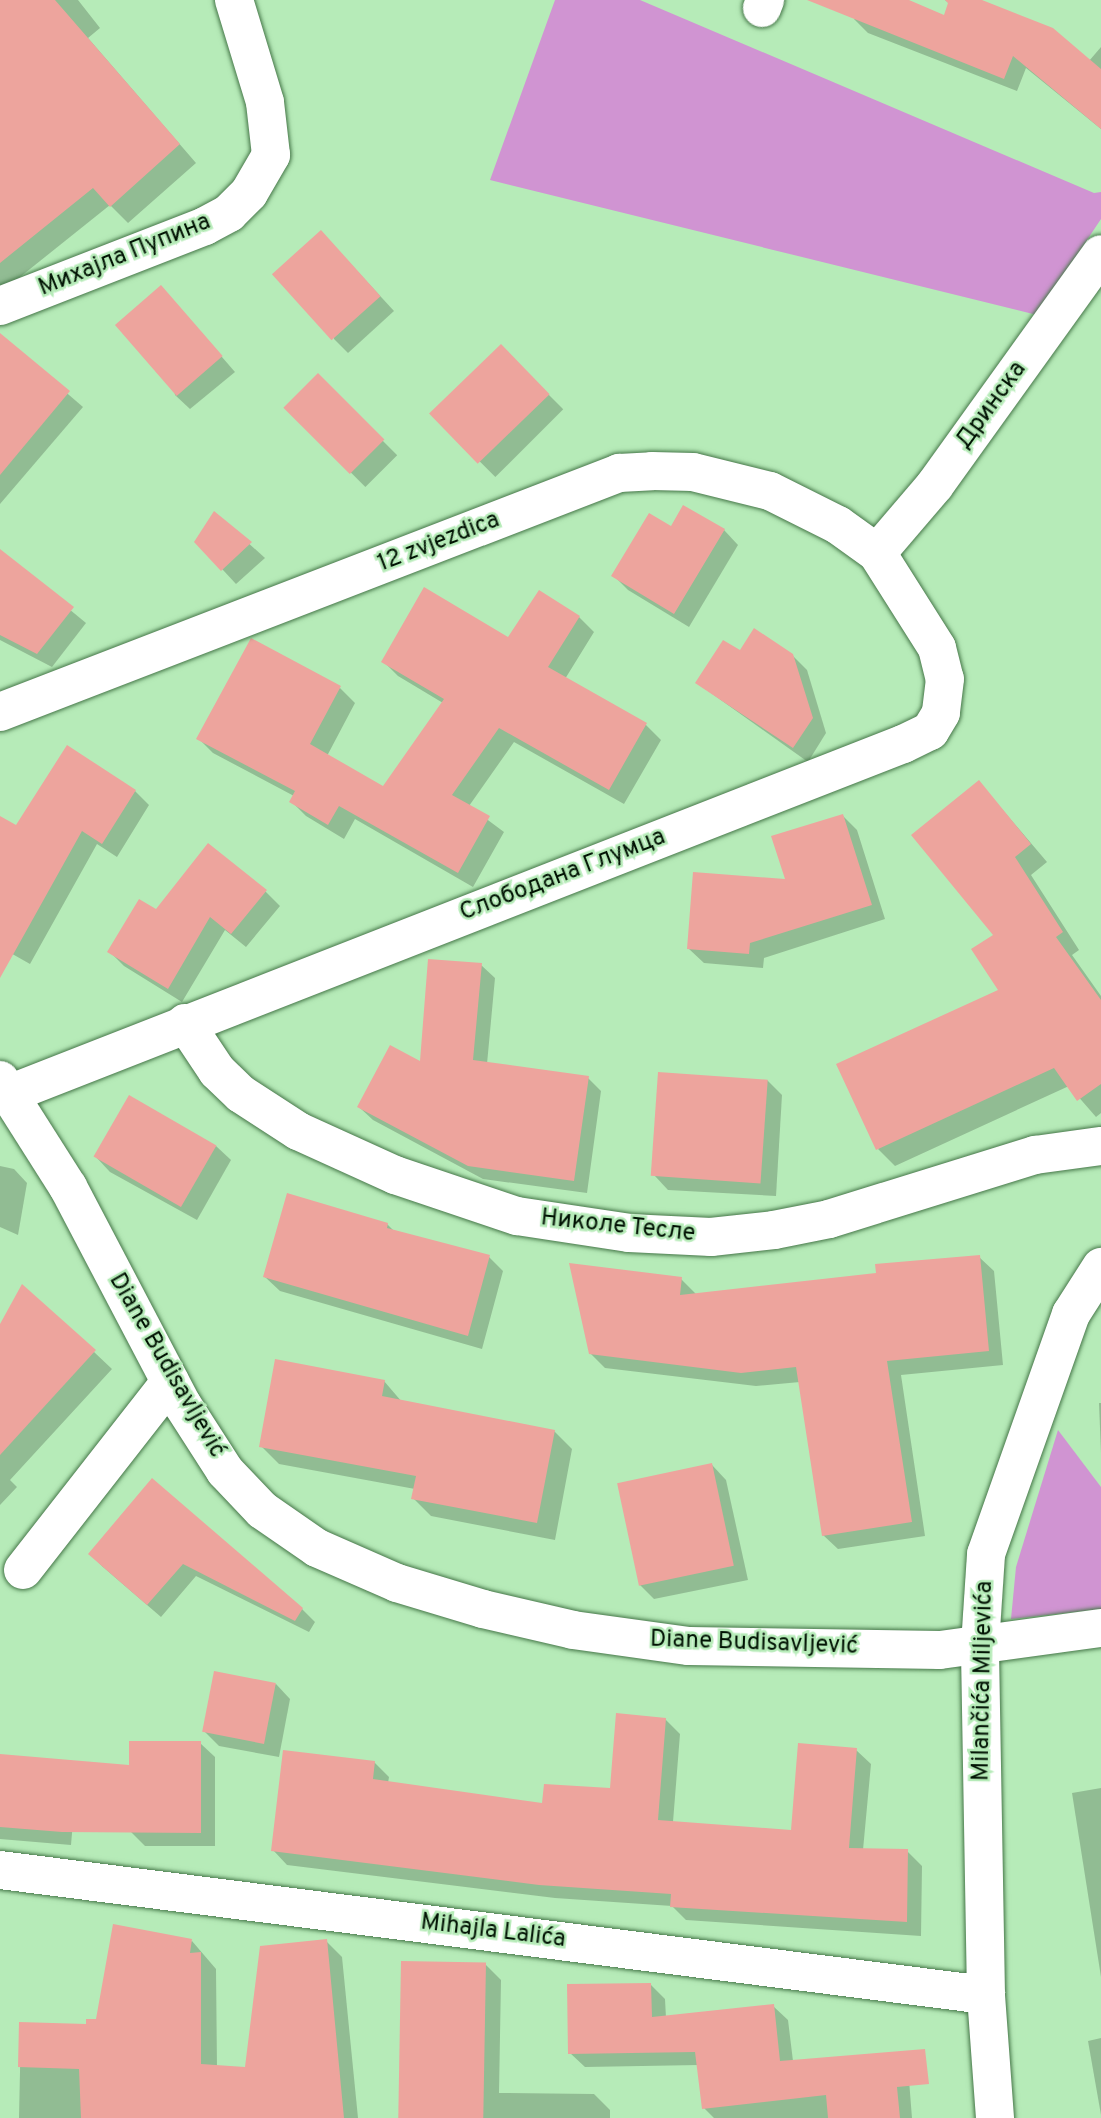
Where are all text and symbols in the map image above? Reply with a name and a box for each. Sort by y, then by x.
street label: Михајла Пупина [35,208,215,304]
street label: Дринска [951,357,1033,455]
street label: 12 zvjezdica [374,507,504,579]
street label: Слободана Глумца [456,823,670,929]
street label: Николе Тесле [539,1205,697,1249]
street label: Diane Budisavljević [101,1269,231,1463]
street label: Milančića Miljevića [968,1581,1000,1781]
street label: Diane Budisavljević [649,1626,859,1662]
street label: Mihajla Lalića [419,1909,567,1955]

